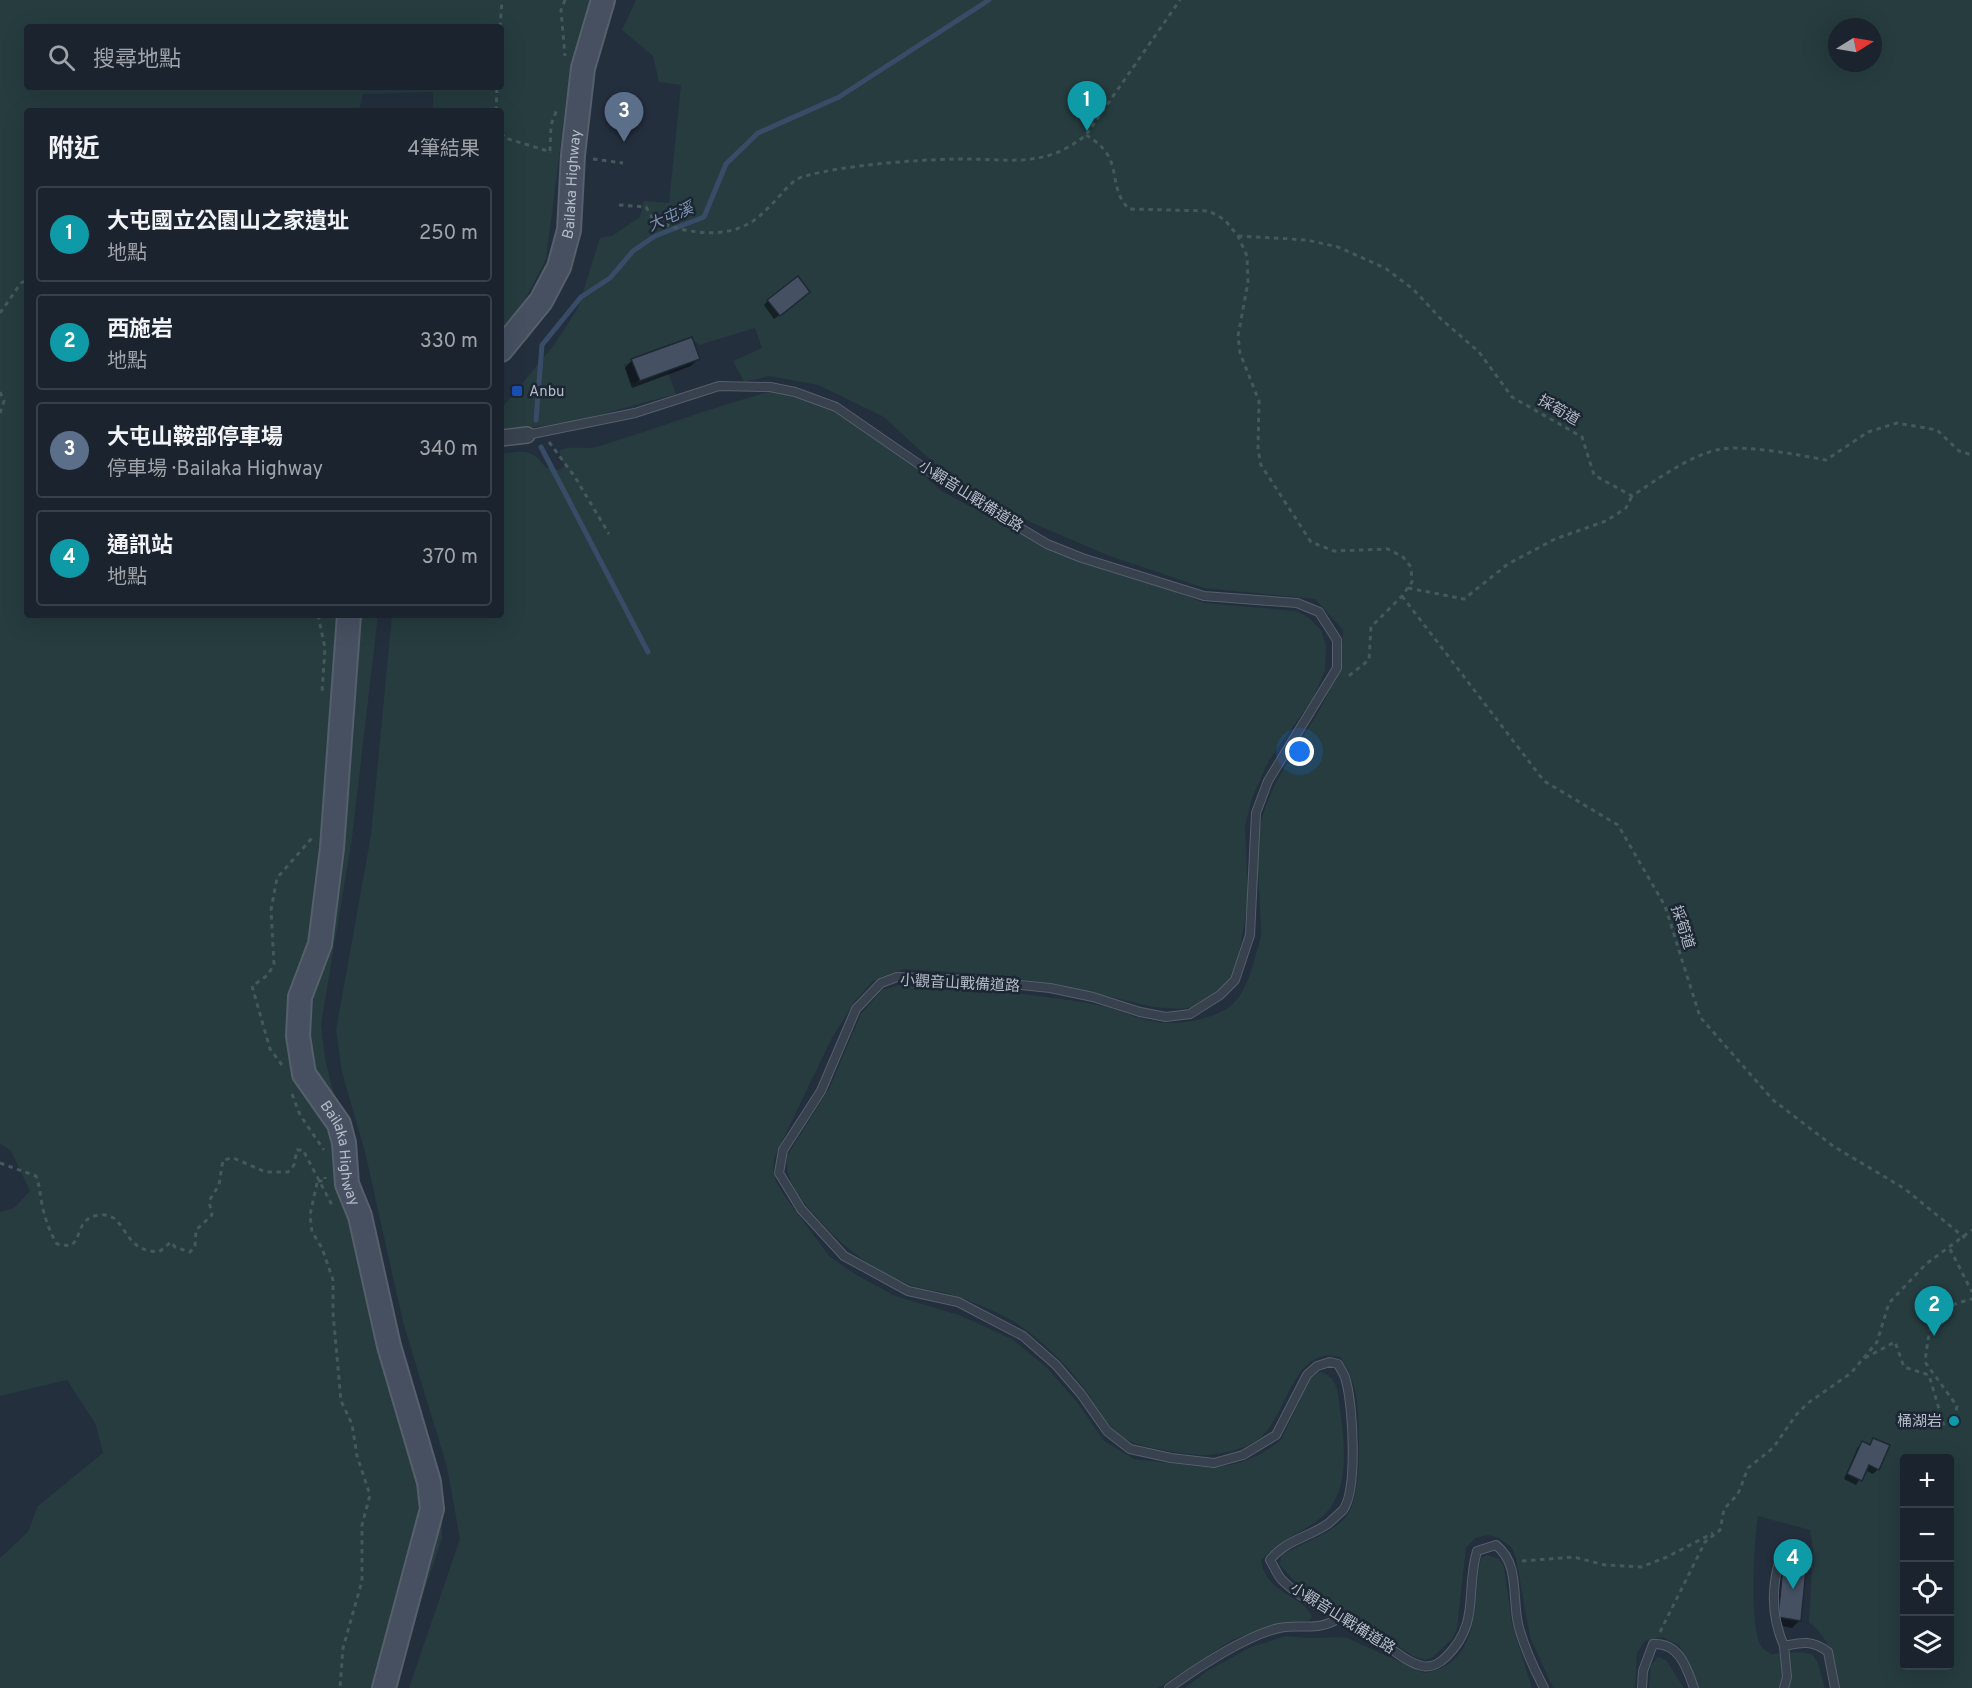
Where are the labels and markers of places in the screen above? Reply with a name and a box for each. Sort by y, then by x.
pin: 1 [1068,82,1106,131]
pin: 3 [604,92,644,142]
place label: Anbu [529,383,565,402]
marker: Anbu [510,384,524,398]
pin: 2 [1914,1286,1954,1336]
place label: 桶湖岩 [1897,1413,1942,1432]
marker: 桶湖岩 [1947,1414,1961,1428]
pin: 4 [1774,1540,1812,1589]

